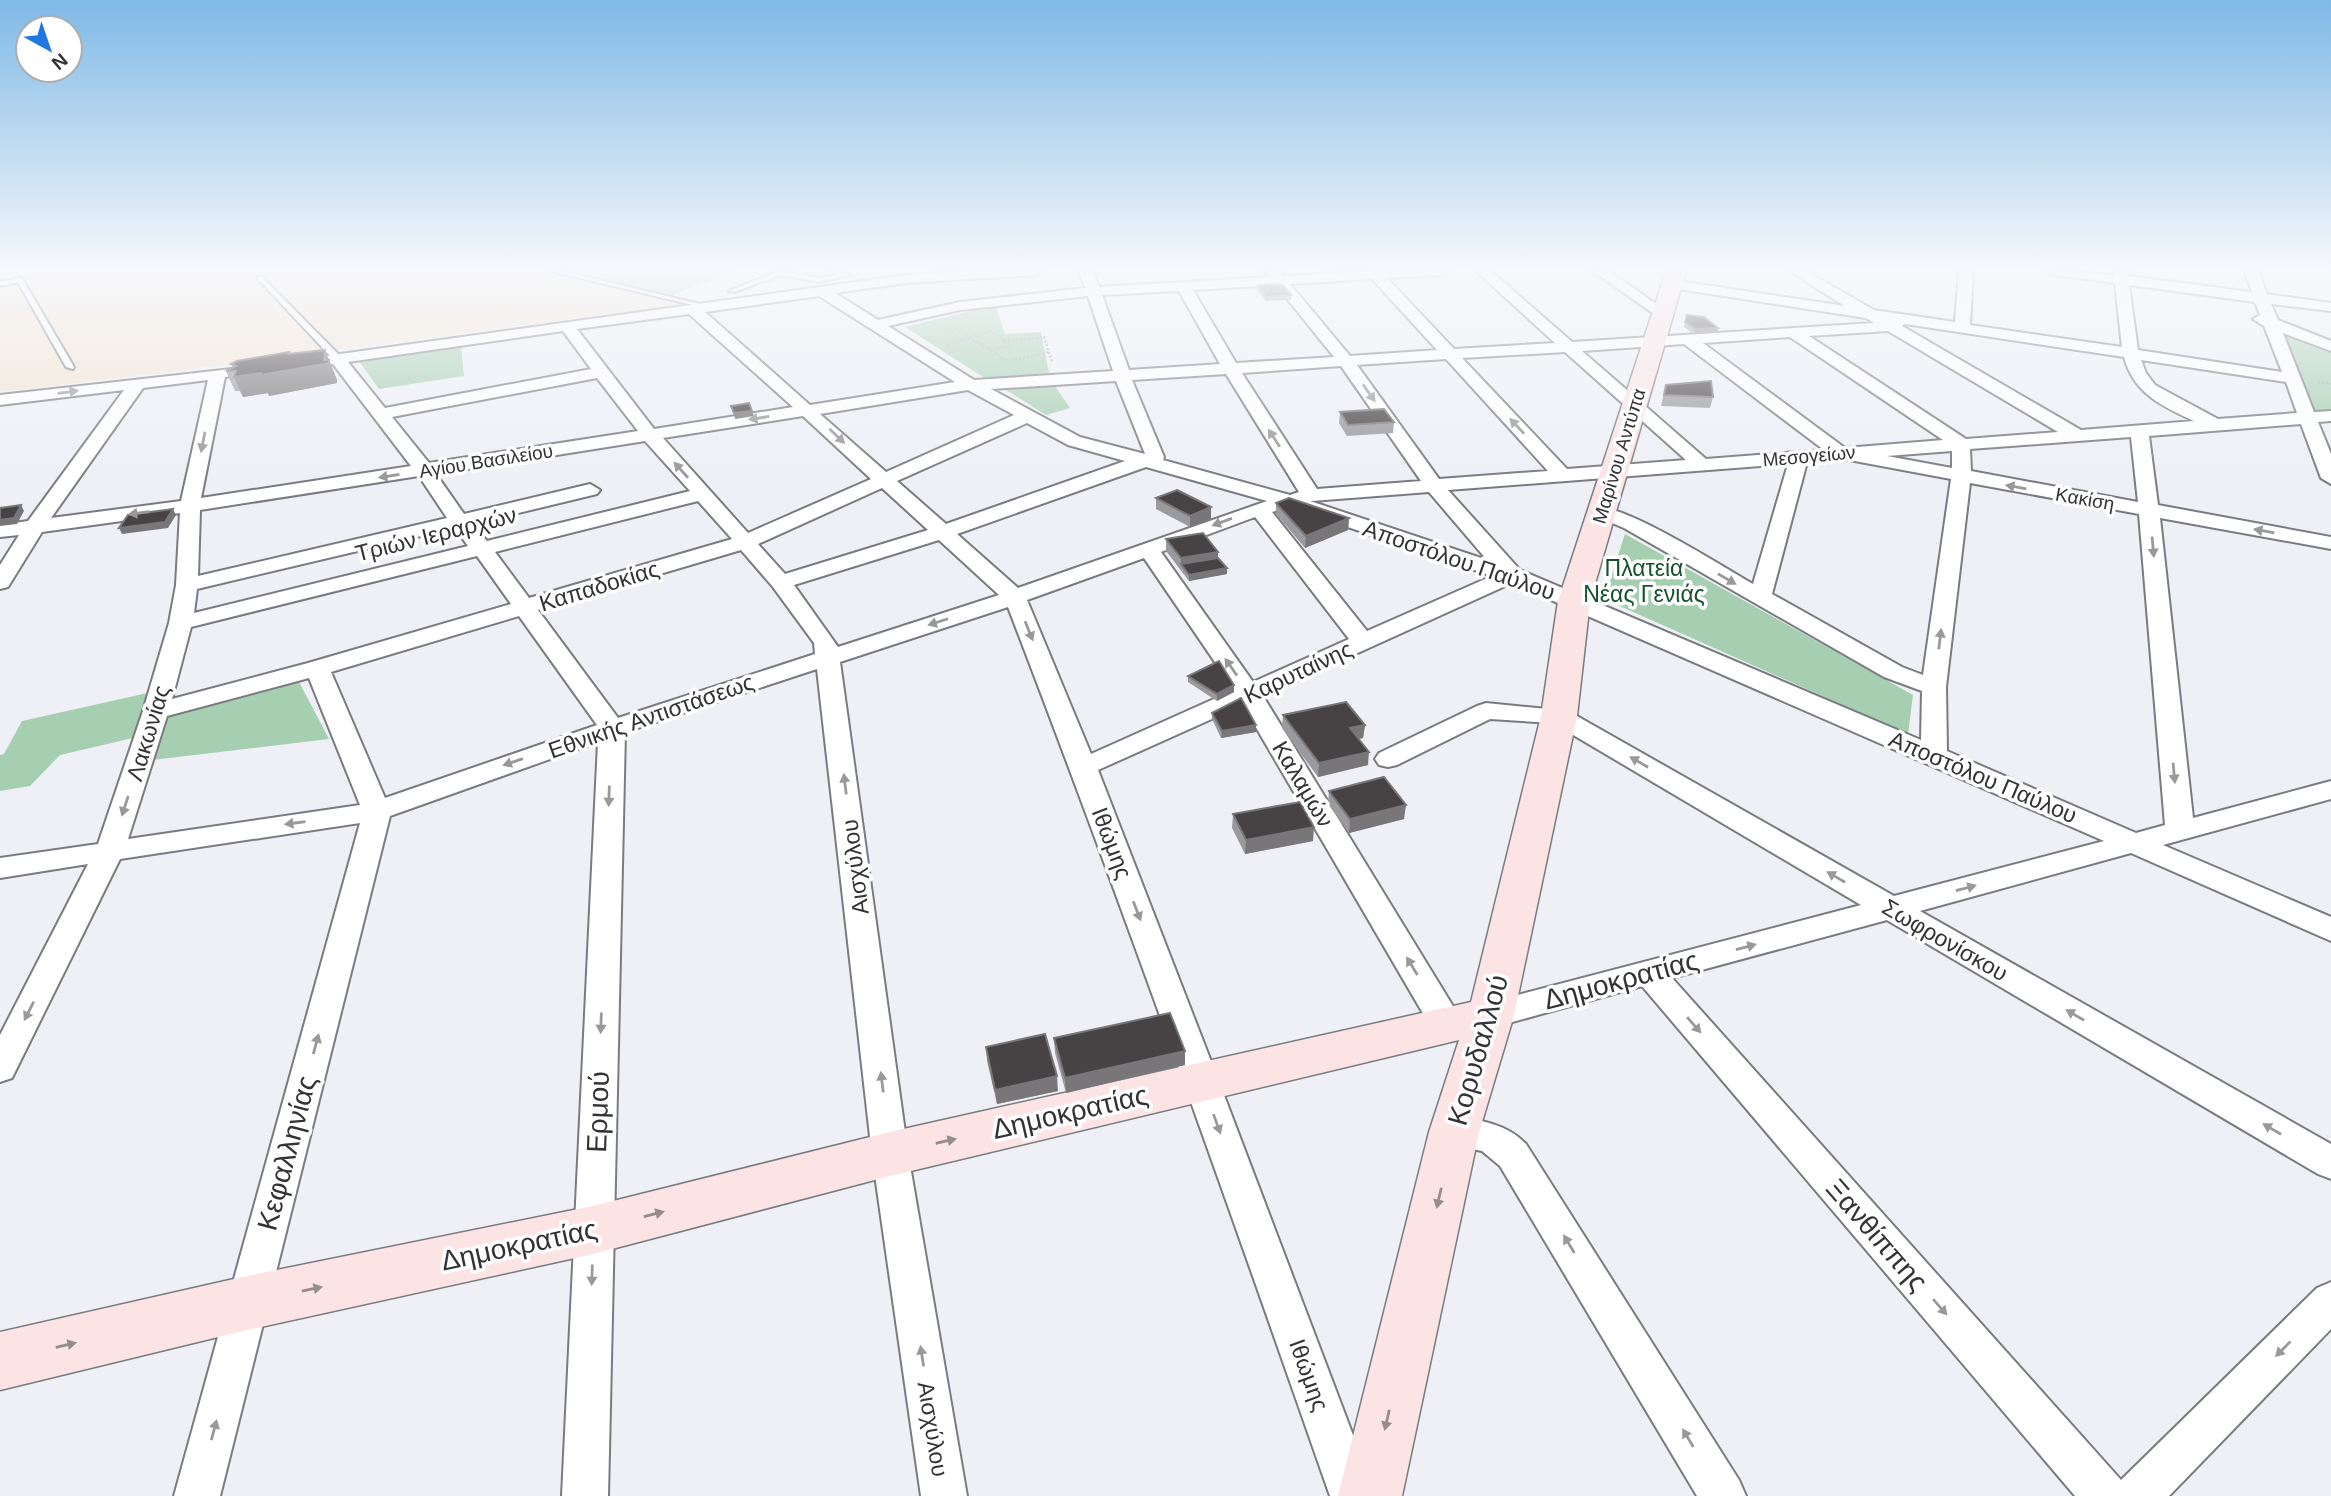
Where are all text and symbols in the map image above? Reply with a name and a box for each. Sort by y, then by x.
north arrow [14,14,84,84]
text: N [48,49,72,74]
one-way arrow [1362,384,1376,402]
street label: Μαρίνου Αντύπα [1588,386,1650,526]
one-way arrow [57,387,79,398]
one-way arrow [748,413,770,424]
one-way arrow [1509,417,1525,435]
one-way arrow [828,428,845,445]
one-way arrow [1268,428,1281,447]
one-way arrow [198,431,209,453]
street label: Αγίου Βασιλείου [418,440,554,482]
street label: Μεσογείων [1762,441,1856,471]
one-way arrow [673,461,689,479]
one-way arrow [378,471,400,482]
one-way arrow [2005,481,2027,492]
street label: Κακίση [2054,483,2116,515]
street label: Τριών Ιεραρχών [353,501,519,567]
one-way arrow [128,507,150,518]
street label: Αποστόλου Παύλου [1360,515,1558,605]
one-way arrow [1212,517,1233,528]
one-way arrow [2253,526,2275,537]
one-way arrow [2148,536,2159,558]
street label: Καπαδοκίας [536,555,662,617]
park label: Πλατεία Νέας Γενιάς [1583,555,1705,607]
one-way arrow [1717,573,1736,585]
one-way arrow [928,617,949,627]
one-way arrow [1023,620,1034,641]
one-way arrow [1935,627,1946,649]
street label: Καρυταίνης [1240,636,1356,708]
one-way arrow [1224,658,1238,676]
street label: Εθνικής Αντιστάσεως [545,669,757,763]
street label: Λακωνίας [121,682,175,784]
street label: Αποστόλου Παύλου [1885,726,2081,828]
street label: Καλαμών [1267,736,1339,832]
one-way arrow [1629,756,1648,769]
one-way arrow [502,757,523,768]
one-way arrow [2169,763,2180,785]
one-way arrow [840,772,851,794]
one-way arrow [604,785,615,807]
one-way arrow [119,795,130,816]
street label: Ιθώμης [1087,804,1137,882]
one-way arrow [284,818,306,829]
street label: Αισχύλου [836,818,874,916]
one-way arrow [1826,870,1845,883]
one-way arrow [1955,882,1977,893]
street label: Σωφρονίσκου [1878,894,2012,986]
one-way arrow [1132,901,1143,922]
one-way arrow [1736,941,1758,952]
street label: Δημοκρατίας [1540,944,1702,1016]
one-way arrow [1406,957,1418,976]
street label: Κορυδαλλού [1442,971,1514,1129]
one-way arrow [23,1001,34,1021]
one-way arrow [2065,1009,2085,1021]
one-way arrow [595,1012,607,1034]
one-way arrow [1685,1016,1701,1033]
one-way arrow [311,1033,321,1054]
street label: Ερμού [581,1071,615,1153]
one-way arrow [876,1071,887,1093]
street label: Κεφαλληνίας [251,1072,323,1234]
street label: Δημοκρατίας [989,1079,1151,1145]
one-way arrow [1212,1114,1223,1135]
one-way arrow [2262,1123,2282,1135]
one-way arrow [935,1135,957,1146]
street label: Ξανθίππης [1820,1173,1934,1297]
one-way arrow [1433,1187,1444,1209]
one-way arrow [643,1208,665,1219]
street label: Δημοκρατίας [438,1213,600,1277]
one-way arrow [1563,1234,1576,1253]
one-way arrow [586,1264,598,1286]
one-way arrow [301,1284,323,1295]
one-way arrow [1932,1298,1948,1316]
street label: Ιθώμης [1284,1336,1334,1414]
one-way arrow [56,1339,78,1350]
one-way arrow [2275,1341,2291,1357]
one-way arrow [916,1345,927,1367]
street label: Αισχύλου [913,1380,953,1478]
one-way arrow [1382,1409,1393,1431]
one-way arrow [210,1419,220,1440]
one-way arrow [1682,1428,1694,1447]

